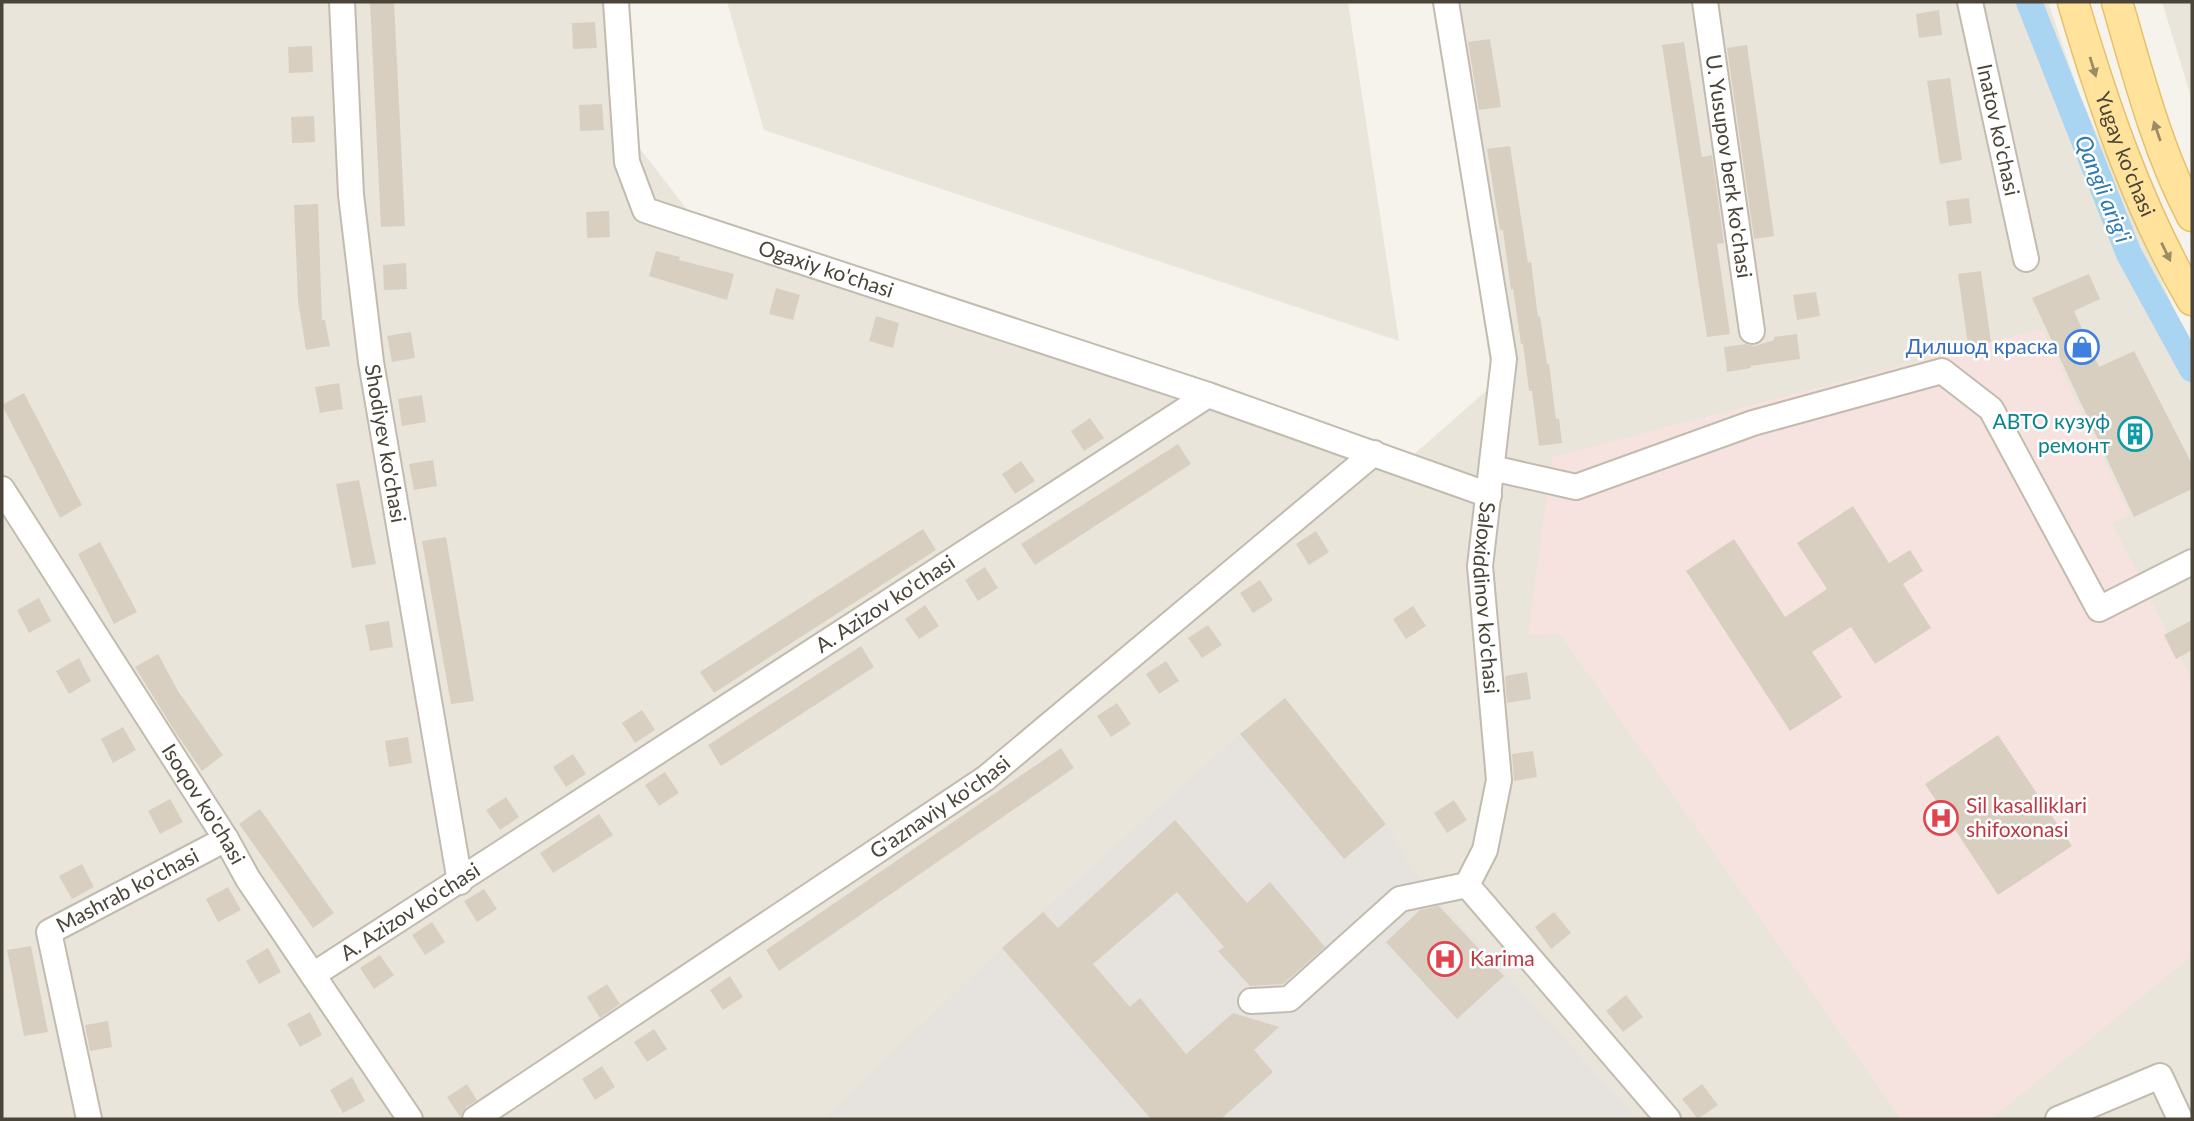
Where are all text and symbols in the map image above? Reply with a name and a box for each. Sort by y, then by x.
street label: U. Yusupov berk ko'chasi [1702,53,1758,280]
one-way arrow [2088,57,2098,78]
street label: Inatov ko'chasi [1973,61,2026,198]
street label: Yugay ko'chasi [2091,88,2162,220]
one-way arrow [2151,121,2162,142]
water label: Qangli arig'i [2070,131,2138,247]
street label: Ogaxiy ko'chasi [755,234,897,302]
one-way arrow [2160,242,2172,262]
shop icon: Дилшод краска [2063,328,2101,366]
place label: Дилшод краска [1906,333,2058,358]
street label: Shodiyev ko'chasi [361,362,412,524]
place label: АВТО кузуф ремонт [1993,408,2110,457]
building icon: АВТО кузуф ремонт [2116,415,2154,453]
street label: Saloxiddinov ko'chasi [1469,501,1505,695]
street label: A. Azizov ko'chasi [810,549,959,657]
street label: Isoqov ko'chasi [157,739,251,868]
street label: G'aznaviy ko'chasi [865,749,1014,863]
place label: Sil kasalliklari shifoxonasi [1966,792,2087,841]
hospital icon: Sil kasalliklari shifoxonasi [1922,799,1960,837]
street label: Mashrab ko'chasi [51,842,202,937]
street label: A. Azizov ko'chasi [335,856,484,965]
hospital icon: Karima [1426,940,1464,978]
place label: Karima [1470,945,1535,970]

